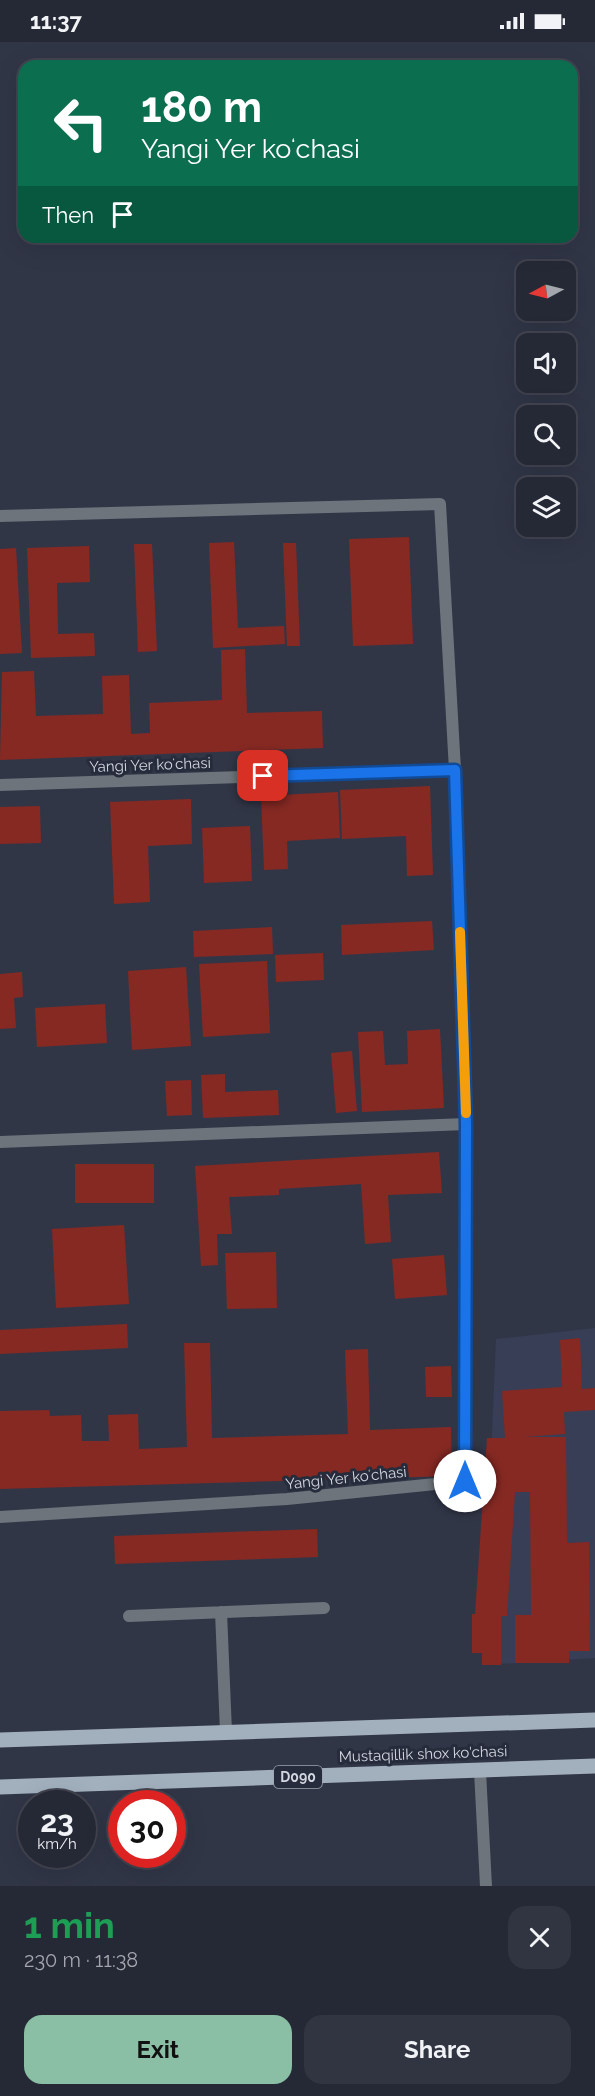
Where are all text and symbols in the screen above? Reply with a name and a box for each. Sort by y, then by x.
text: 11:37 [30,8,82,34]
text: 180 m [141,83,262,132]
icon: left [42,84,120,162]
text: Yangi Yer koʻchasi [141,133,360,164]
icon: arrive [106,198,139,231]
text: Then [42,202,94,228]
north arrow [516,261,576,321]
map controls [516,261,576,537]
button: sound [516,333,576,393]
button: search [516,405,576,465]
button: layers [516,477,576,537]
pin [237,750,288,801]
street label: Yangi Yer koʻchasi [89,754,211,776]
icon: arrive [246,759,279,792]
position arrow [433,1449,497,1513]
street label: Yangi Yer koʻchasi [285,1463,407,1493]
street label: Mustaqillik shox ko'chasi [338,1742,508,1766]
road number: D090 [274,1766,322,1788]
speed limit sign: 30 [108,1790,186,1868]
text: 23 [40,1804,74,1839]
text: km/h [37,1835,77,1853]
text: 1 min [24,1904,115,1946]
button: close [508,1906,571,1969]
text: 230 m · 11:38 [24,1948,138,1972]
button: Exit [24,2015,292,2084]
button: Share [304,2015,571,2084]

